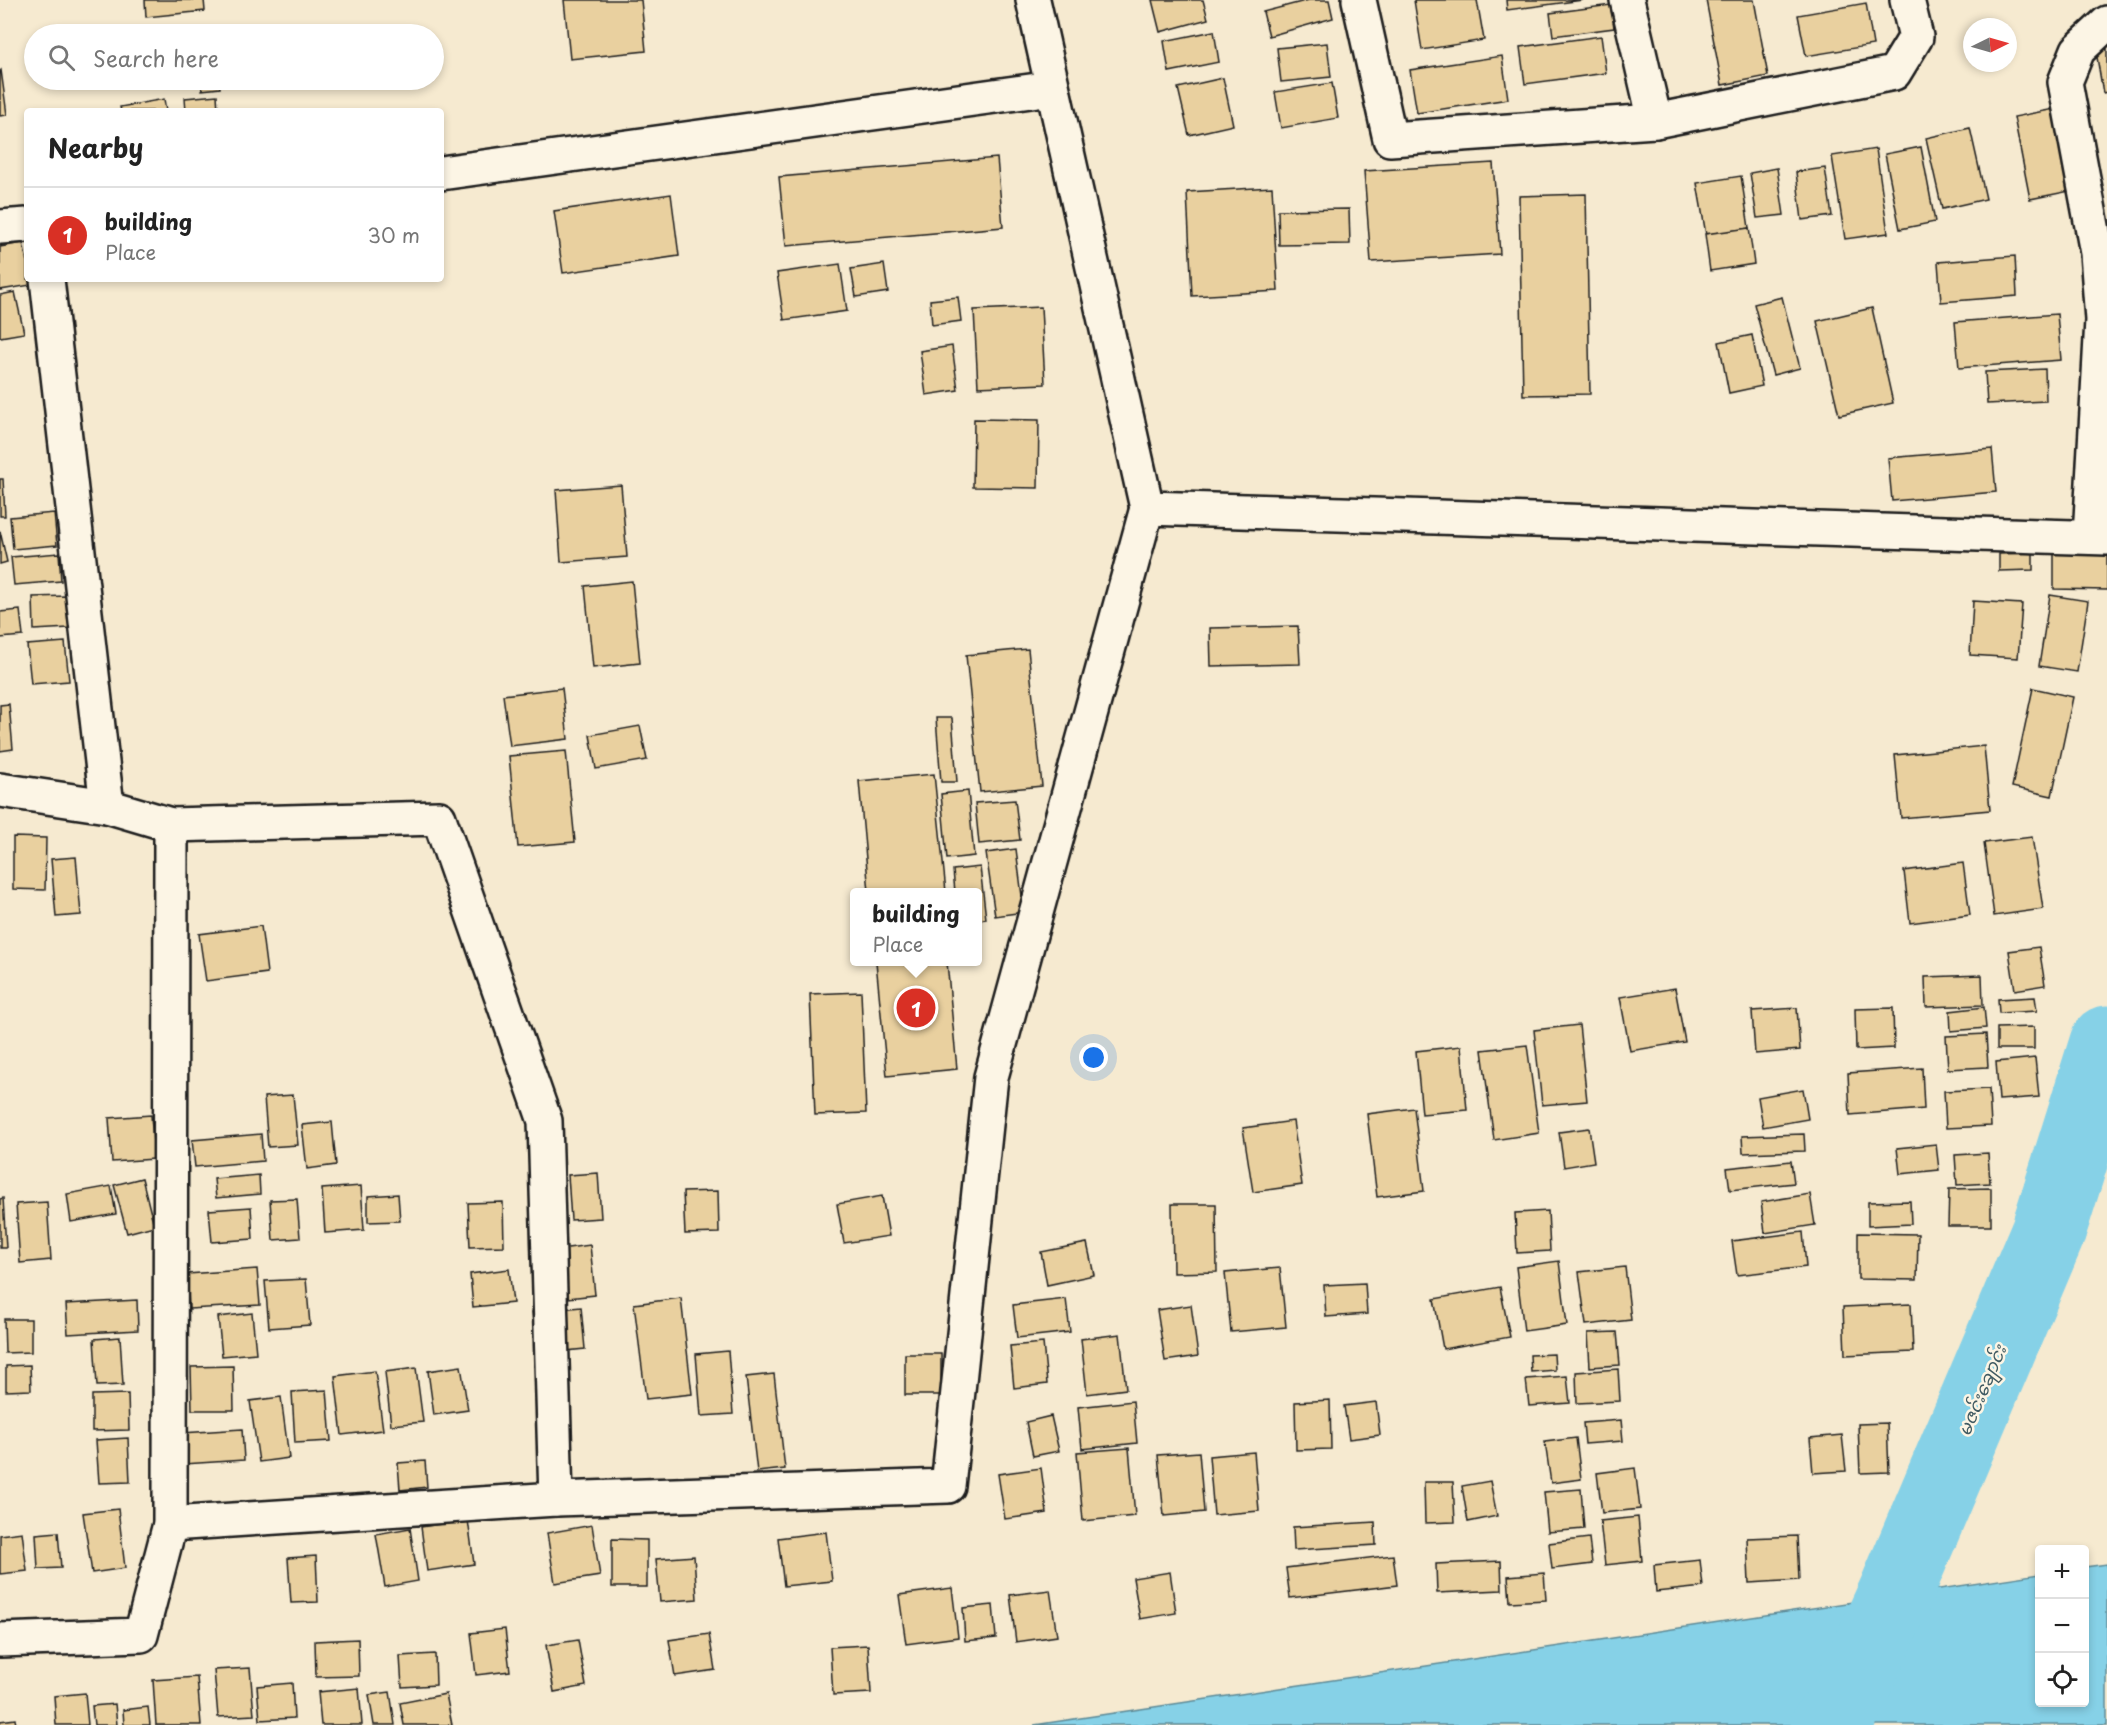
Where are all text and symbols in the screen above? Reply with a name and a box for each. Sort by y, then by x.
north arrow [1963,18,2017,72]
search box [24,24,444,90]
icon: search [45,41,78,74]
text: Search here [93,41,219,74]
text: Nearby [48,128,143,167]
text: building [105,204,192,237]
text: 1 [63,220,72,250]
text: 30 m [367,220,420,250]
text: Place [105,237,156,267]
popup [850,888,982,966]
text: building [872,896,960,929]
text: Place [872,929,923,959]
pin: 1 [896,986,936,1030]
your location [1079,1043,1108,1072]
water label: မဇင်းချောင်း [1950,1339,2016,1441]
map controls [2035,1545,2089,1707]
button: + [2035,1545,2089,1599]
button: − [2035,1599,2089,1653]
button: locate [2035,1653,2089,1707]

